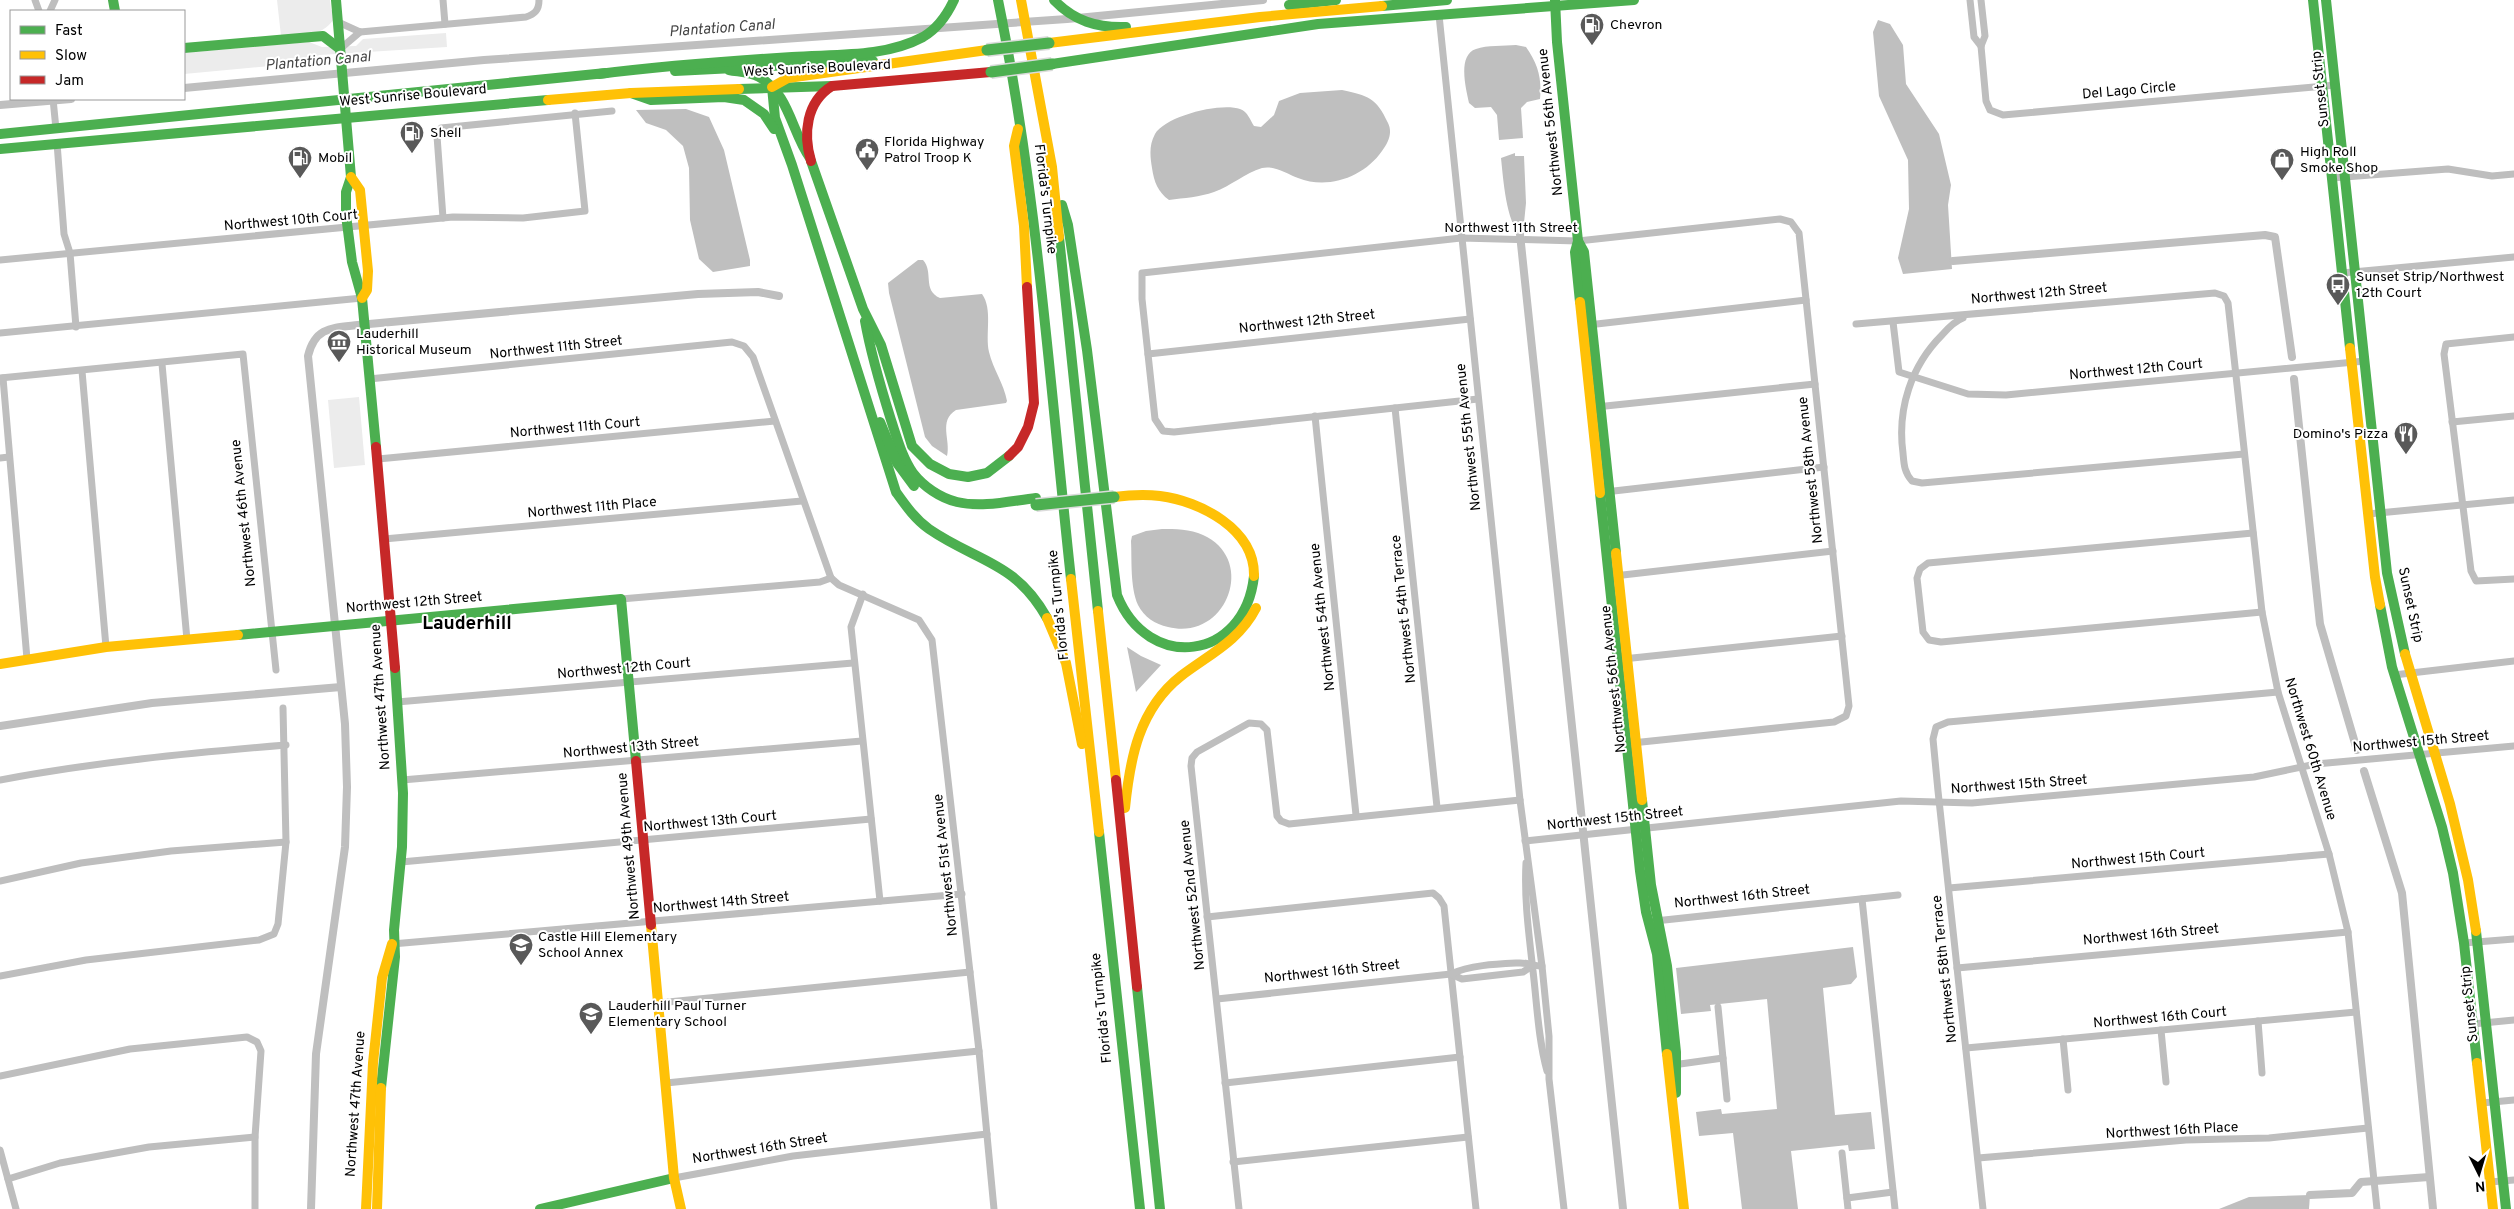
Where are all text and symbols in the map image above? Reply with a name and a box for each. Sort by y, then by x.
legend [10,10,185,100]
fuel station icon: Chevron [1579,12,1605,46]
water label: Plantation Canal [668,16,777,42]
place label: Chevron [1610,17,1662,34]
text: Fast [55,22,83,41]
text: Slow [55,47,87,66]
water label: Plantation Canal [264,48,373,76]
street label: Northwest 56th Avenue [1535,48,1567,196]
street label: Sunset Strip [2309,50,2333,128]
street label: West Sunrise Boulevard [743,57,891,81]
text: Jam [55,72,84,91]
street label: Del Lago Circle [2081,78,2177,104]
street label: West Sunrise Boulevard [339,81,487,111]
fuel station icon: Shell [399,120,425,154]
place label: Shell [430,125,461,142]
place label: Florida Highway Patrol Troop K [884,134,984,167]
public building icon: Florida Highway Patrol Troop K [854,137,880,171]
street label: Florida's Turnpike [1030,143,1060,255]
place label: High Roll Smoke Shop [2300,144,2378,177]
fuel station icon: Mobil [287,145,313,179]
shop icon: High Roll Smoke Shop [2269,147,2295,181]
place label: Mobil [318,150,352,167]
street label: Northwest 10th Court [223,207,359,235]
street label: Northwest 11th Street [1444,220,1578,237]
place label: Sunset Strip/Northwest 12th Court [2356,269,2504,302]
bus stop icon: Sunset Strip/Northwest 12th Court [2325,272,2351,306]
street label: Northwest 12th Street [1970,280,2108,308]
street label: Northwest 12th Street [1238,306,1376,338]
place label: Lauderhill Historical Museum [356,326,472,359]
museum icon: Lauderhill Historical Museum [326,329,352,363]
street label: Northwest 11th Street [489,333,623,363]
street label: Northwest 12th Court [2068,356,2204,384]
street label: Northwest 55th Avenue [1453,362,1485,512]
street label: Northwest 58th Avenue [1795,396,1827,544]
street label: Northwest 11th Court [509,414,641,442]
restaurant icon: Domino's Pizza [2393,421,2419,455]
place label: Domino's Pizza [2293,426,2388,443]
street label: Northwest 46th Avenue [228,439,260,587]
street label: Northwest 11th Place [527,494,657,522]
street label: Northwest 54th Terrace [1388,534,1420,684]
street label: Northwest 54th Avenue [1307,542,1339,692]
street label: Florida's Turnpike [1045,549,1073,661]
street label: Sunset Strip [2394,566,2426,644]
street label: Northwest 12th Street [345,589,483,617]
street label: Northwest 56th Avenue [1598,605,1630,753]
district label: Lauderhill [422,612,512,636]
street label: Northwest 47th Avenue [367,623,395,771]
street label: Northwest 12th Court [556,655,692,683]
street label: Northwest 60th Avenue [2280,676,2340,822]
street label: Northwest 15th Street [2352,728,2490,756]
street label: Northwest 13th Street [562,734,700,762]
street label: Northwest 49th Avenue [614,772,644,920]
street label: Northwest 15th Street [1950,772,2088,798]
street label: Northwest 51st Avenue [930,793,962,937]
street label: Northwest 15th Street [1546,803,1684,835]
street label: Northwest 13th Court [643,808,777,836]
street label: Northwest 52nd Avenue [1177,819,1209,971]
street label: Northwest 15th Court [2070,845,2206,873]
street label: Northwest 16th Street [1673,881,1811,913]
street label: Northwest 14th Street [652,889,790,917]
street label: Northwest 58th Terrace [1929,894,1961,1044]
street label: Northwest 16th Street [2082,921,2220,949]
place label: Castle Hill Elementary School Annex [538,929,677,962]
school or university icon: Castle Hill Elementary School Annex [508,932,534,966]
street label: Florida's Turnpike [1088,952,1116,1064]
street label: Northwest 16th Street [1263,956,1401,988]
street label: Sunset Strip [2458,965,2482,1043]
place label: Lauderhill Paul Turner Elementary School [608,998,747,1031]
school or university icon: Lauderhill Paul Turner Elementary School [578,1001,604,1035]
street label: Northwest 16th Court [2093,1004,2227,1032]
street label: Northwest 47th Avenue [342,1030,370,1178]
street label: Northwest 16th Place [2105,1119,2239,1143]
street label: Northwest 16th Street [691,1130,829,1168]
north arrow [2454,1149,2504,1199]
text: N [2474,1177,2486,1194]

